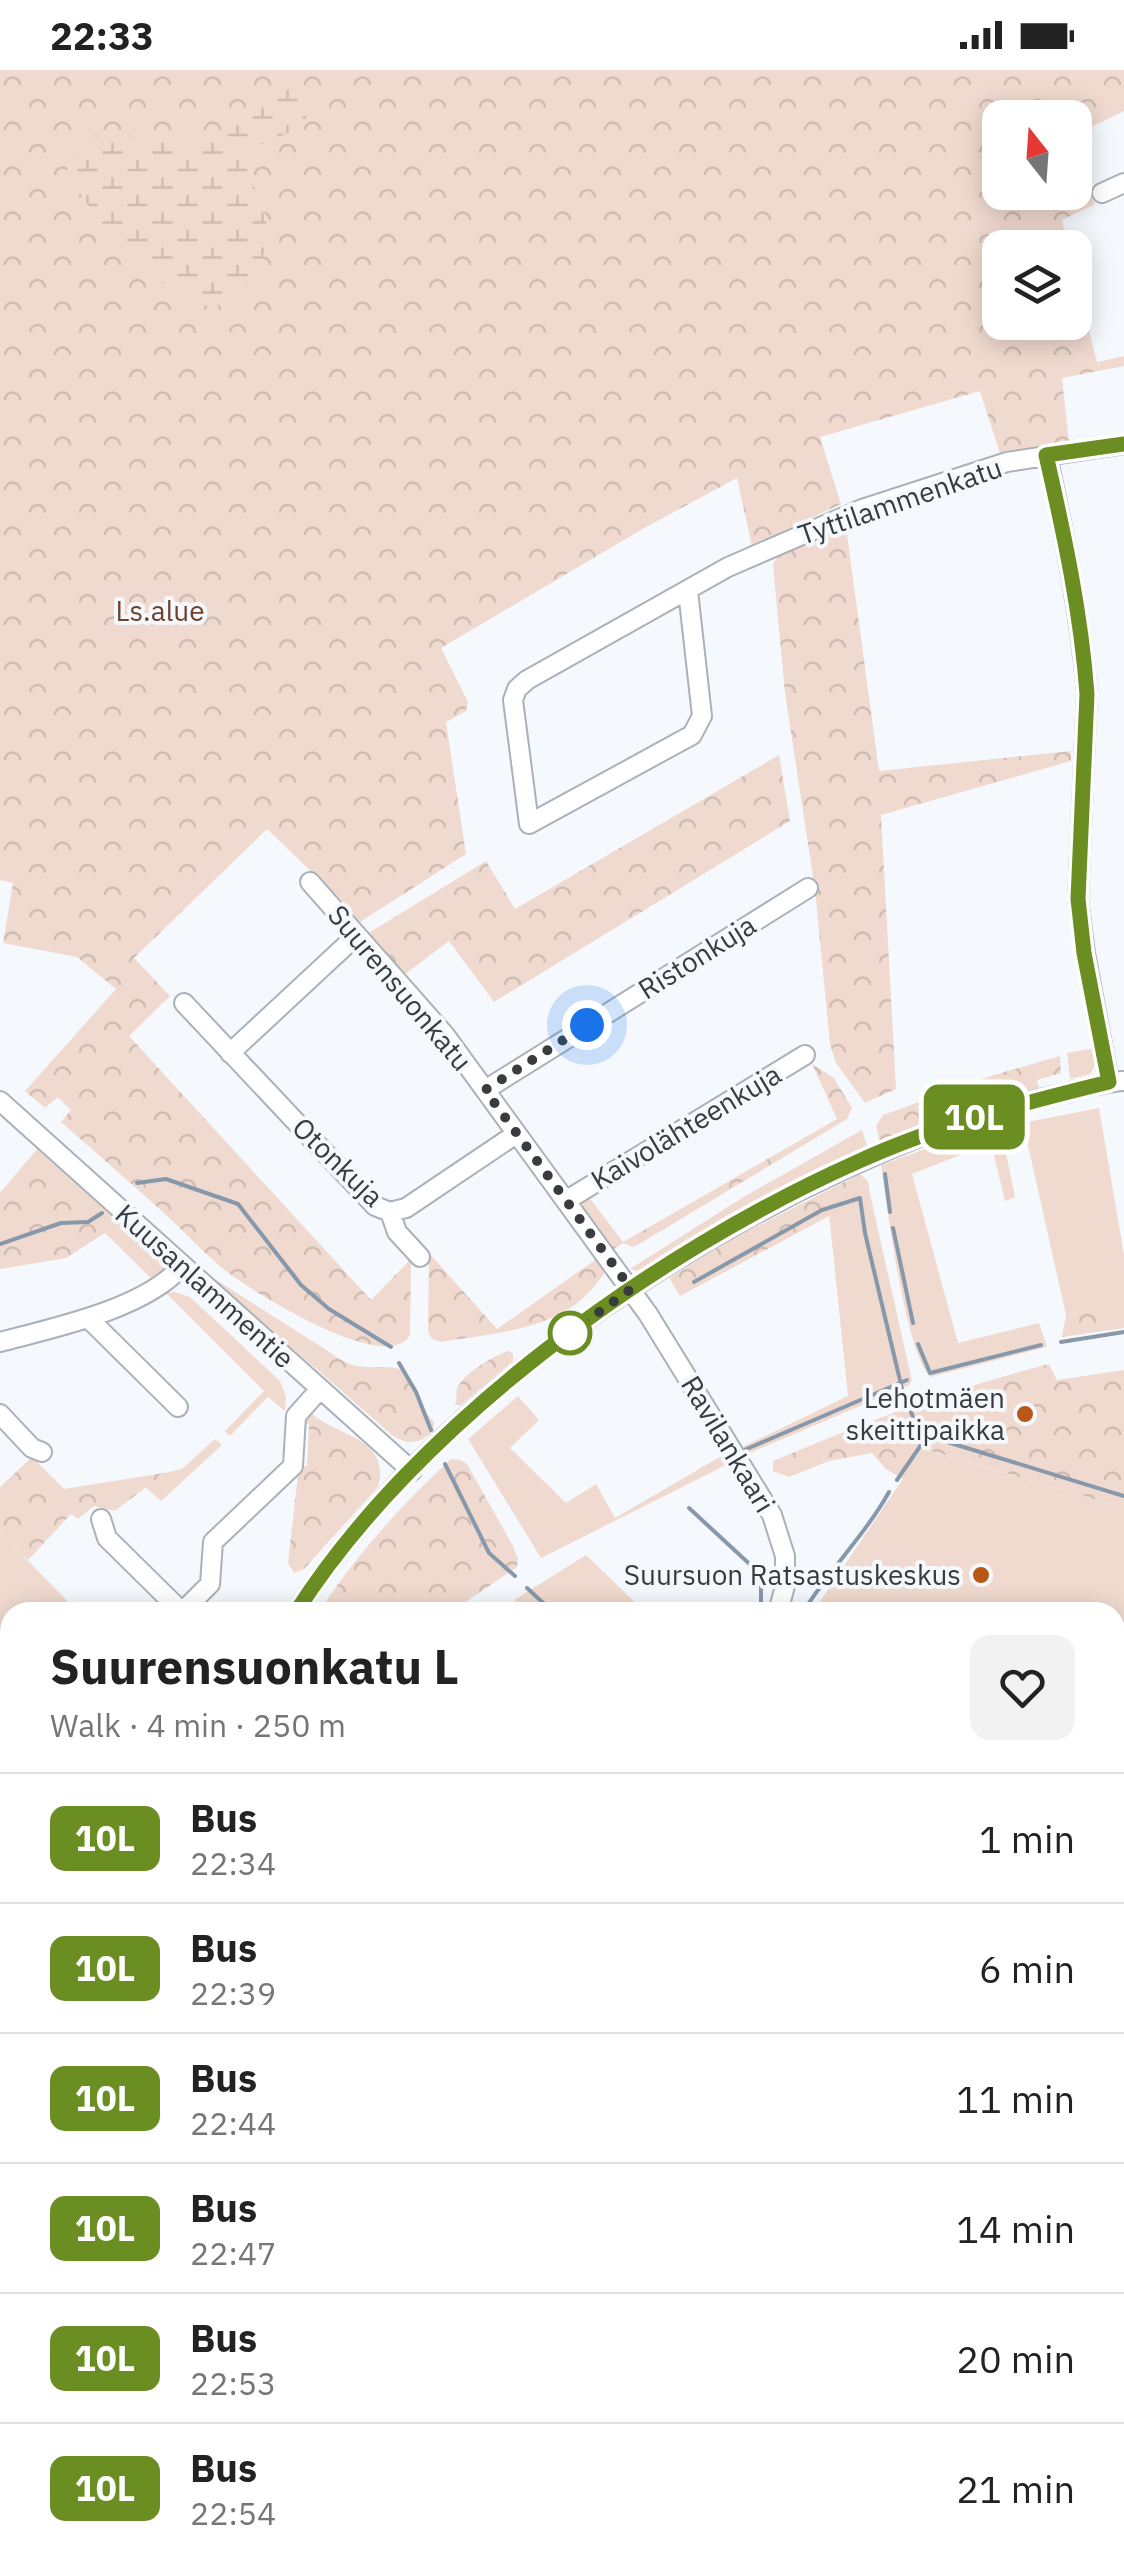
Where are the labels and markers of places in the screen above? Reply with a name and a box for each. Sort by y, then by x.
unlabelled marker [549,1312,591,1354]
place label: Lehotmäen skeittipaikka [846,1379,1005,1448]
marker: Lehotmäen skeittipaikka [1014,1403,1036,1425]
place label: Suursuon Ratsastuskeskus [624,1556,961,1593]
marker: Suursuon Ratsastuskeskus [970,1564,992,1586]

